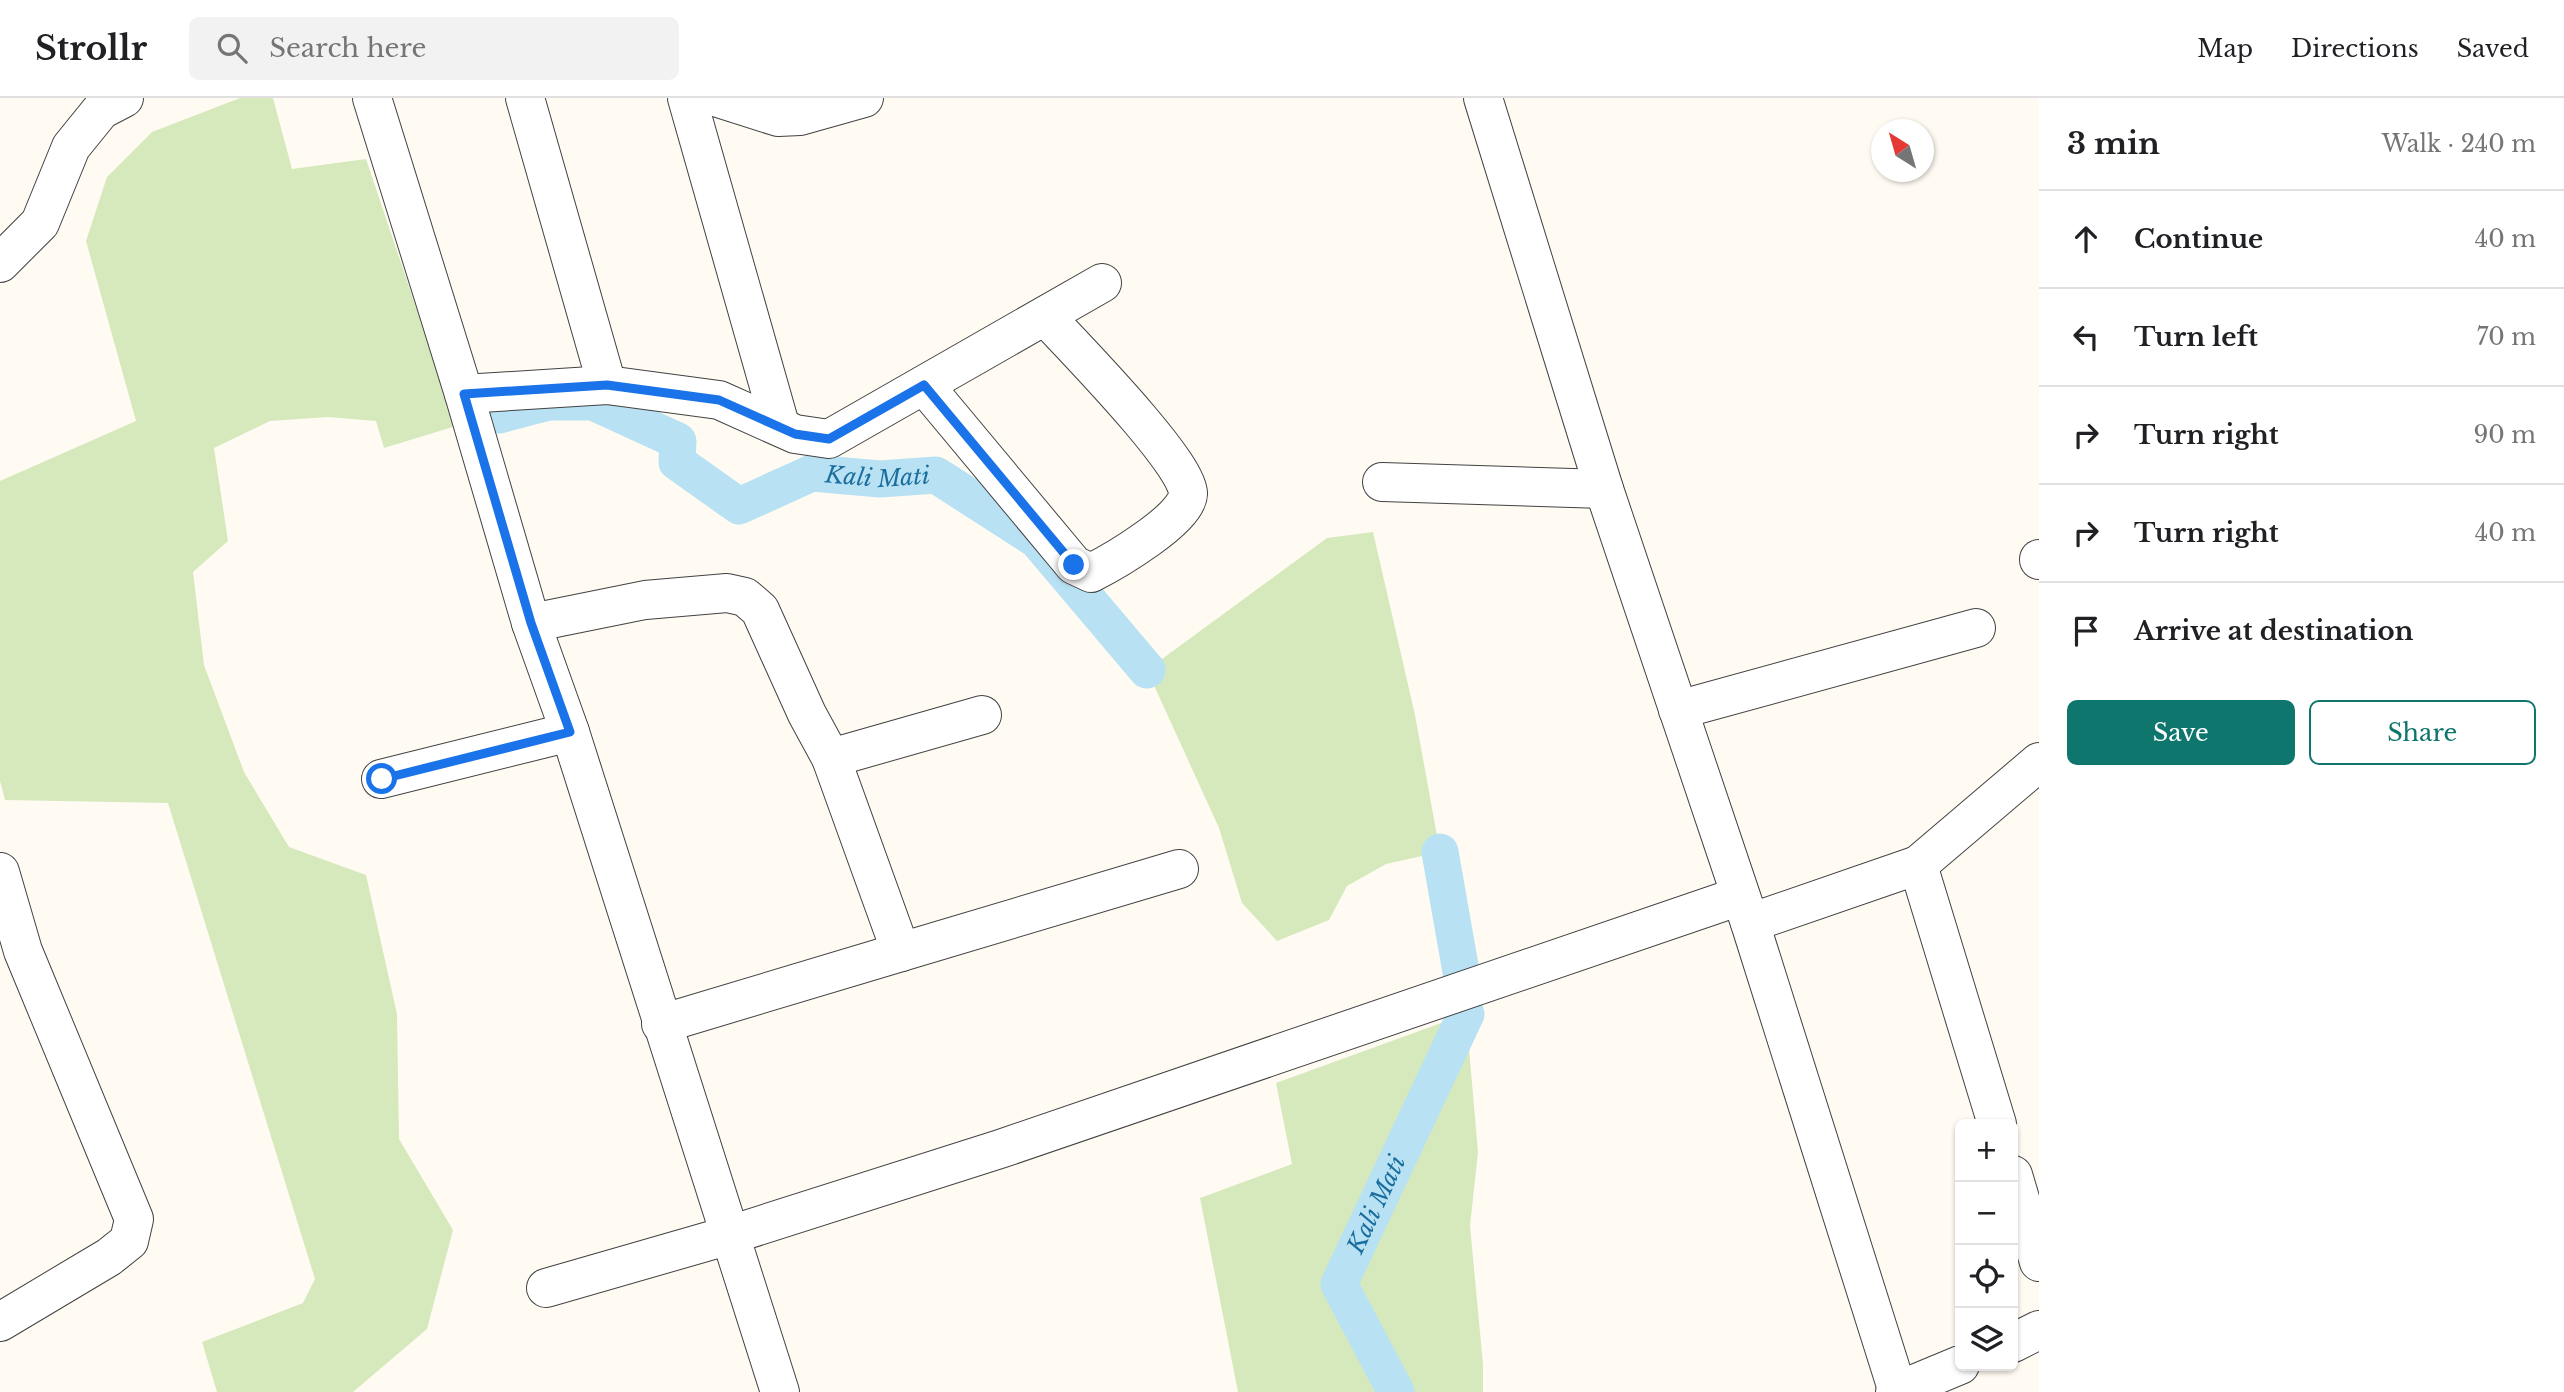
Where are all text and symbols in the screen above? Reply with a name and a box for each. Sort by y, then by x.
search box [189,17,679,80]
text: Strollr [35,28,147,69]
icon: search [213,29,251,67]
text: Search here [269,32,426,64]
text: Map [2197,34,2253,63]
text: Directions [2291,34,2419,63]
text: Saved [2457,34,2529,63]
north arrow [1871,119,1934,182]
text: 3 min [2067,125,2160,162]
text: Walk · 240 m [2382,130,2536,158]
icon: ahead [2067,220,2105,258]
text: Continue [2134,223,2263,255]
text: 40 m [2475,225,2536,253]
icon: left [2067,318,2105,356]
text: Turn left [2134,321,2258,353]
text: 70 m [2477,323,2536,351]
icon: right [2067,416,2105,454]
text: Turn right [2134,419,2279,451]
text: 90 m [2474,421,2536,449]
water label: Kali Mati [823,460,931,493]
icon: right [2067,514,2105,552]
text: Turn right [2134,517,2279,549]
text: 40 m [2475,519,2536,547]
route end [1058,549,1089,580]
icon: arrive [2067,612,2105,650]
text: Arrive at destination [2134,615,2414,647]
button: Save [2067,700,2295,765]
button: Share [2309,700,2536,765]
route start [366,763,397,794]
map controls [1955,1119,2018,1371]
button: + [1955,1119,2018,1182]
water label: Kali Mati [1341,1151,1411,1259]
button: − [1955,1182,2018,1245]
button: locate [1955,1245,2018,1308]
button: layers [1955,1308,2018,1371]

